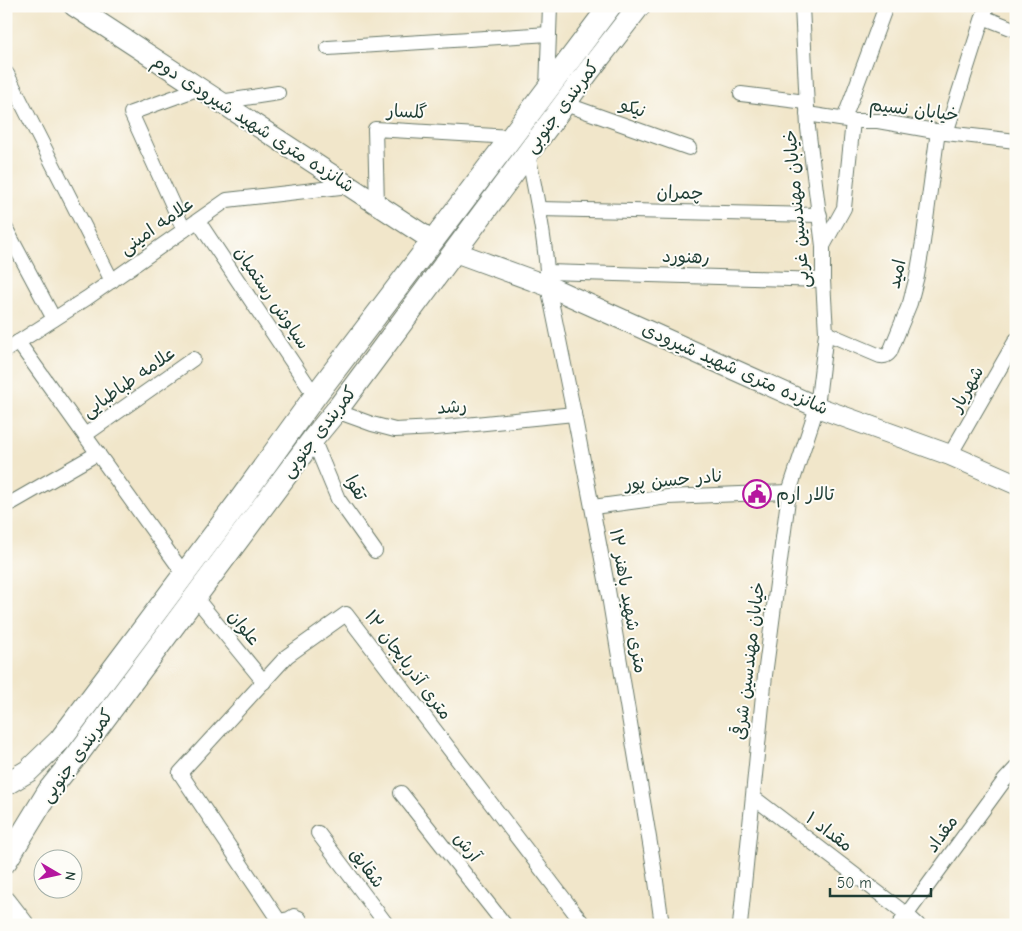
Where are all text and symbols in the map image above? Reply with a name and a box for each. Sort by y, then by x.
street label: شانزده متری شهید شیرودی دوم [146,51,358,200]
street label: کمربندی جنوبی [520,56,605,158]
street label: نیکو [616,93,648,122]
street label: خیابان نسیم [868,94,960,129]
street label: گلسار [384,100,428,124]
street label: خیابان مهندسین غربی [780,129,814,289]
street label: چمران [656,182,704,205]
street label: علامه امینی [116,193,198,259]
street label: سیاوش رستمیان [230,243,314,353]
street label: رهنورد [662,246,710,268]
street label: امید [883,257,911,291]
street label: شانزده متری شهید شیرودی [639,318,831,420]
street label: علامه طباطبایی [78,342,180,422]
street label: شهریار [945,363,988,417]
street label: کمربندی جنوبی [277,382,362,483]
street label: رشد [436,395,468,419]
street label: نادر حسن پور [622,465,724,496]
street label: تقوا [341,472,372,505]
public building icon: تالار ارم [742,479,772,509]
place label: تالار ارم [776,484,835,508]
street label: ۱۲ متری شهید باهنر [605,527,651,675]
street label: خیابان مهندسین شرقی [727,581,769,741]
street label: علوان [223,606,265,650]
street label: ۱۲ متری آذربایجان [360,606,456,724]
street label: کمربندی جنوبی [36,705,119,807]
street label: مقداد ۱ [801,808,857,856]
street label: مقداد [922,811,962,857]
street label: آرش [449,828,486,867]
street label: شقایق [345,844,389,892]
north arrow [32,848,82,898]
scale bar [830,866,931,898]
text: N [61,870,79,882]
text: 50 m [837,874,872,892]

